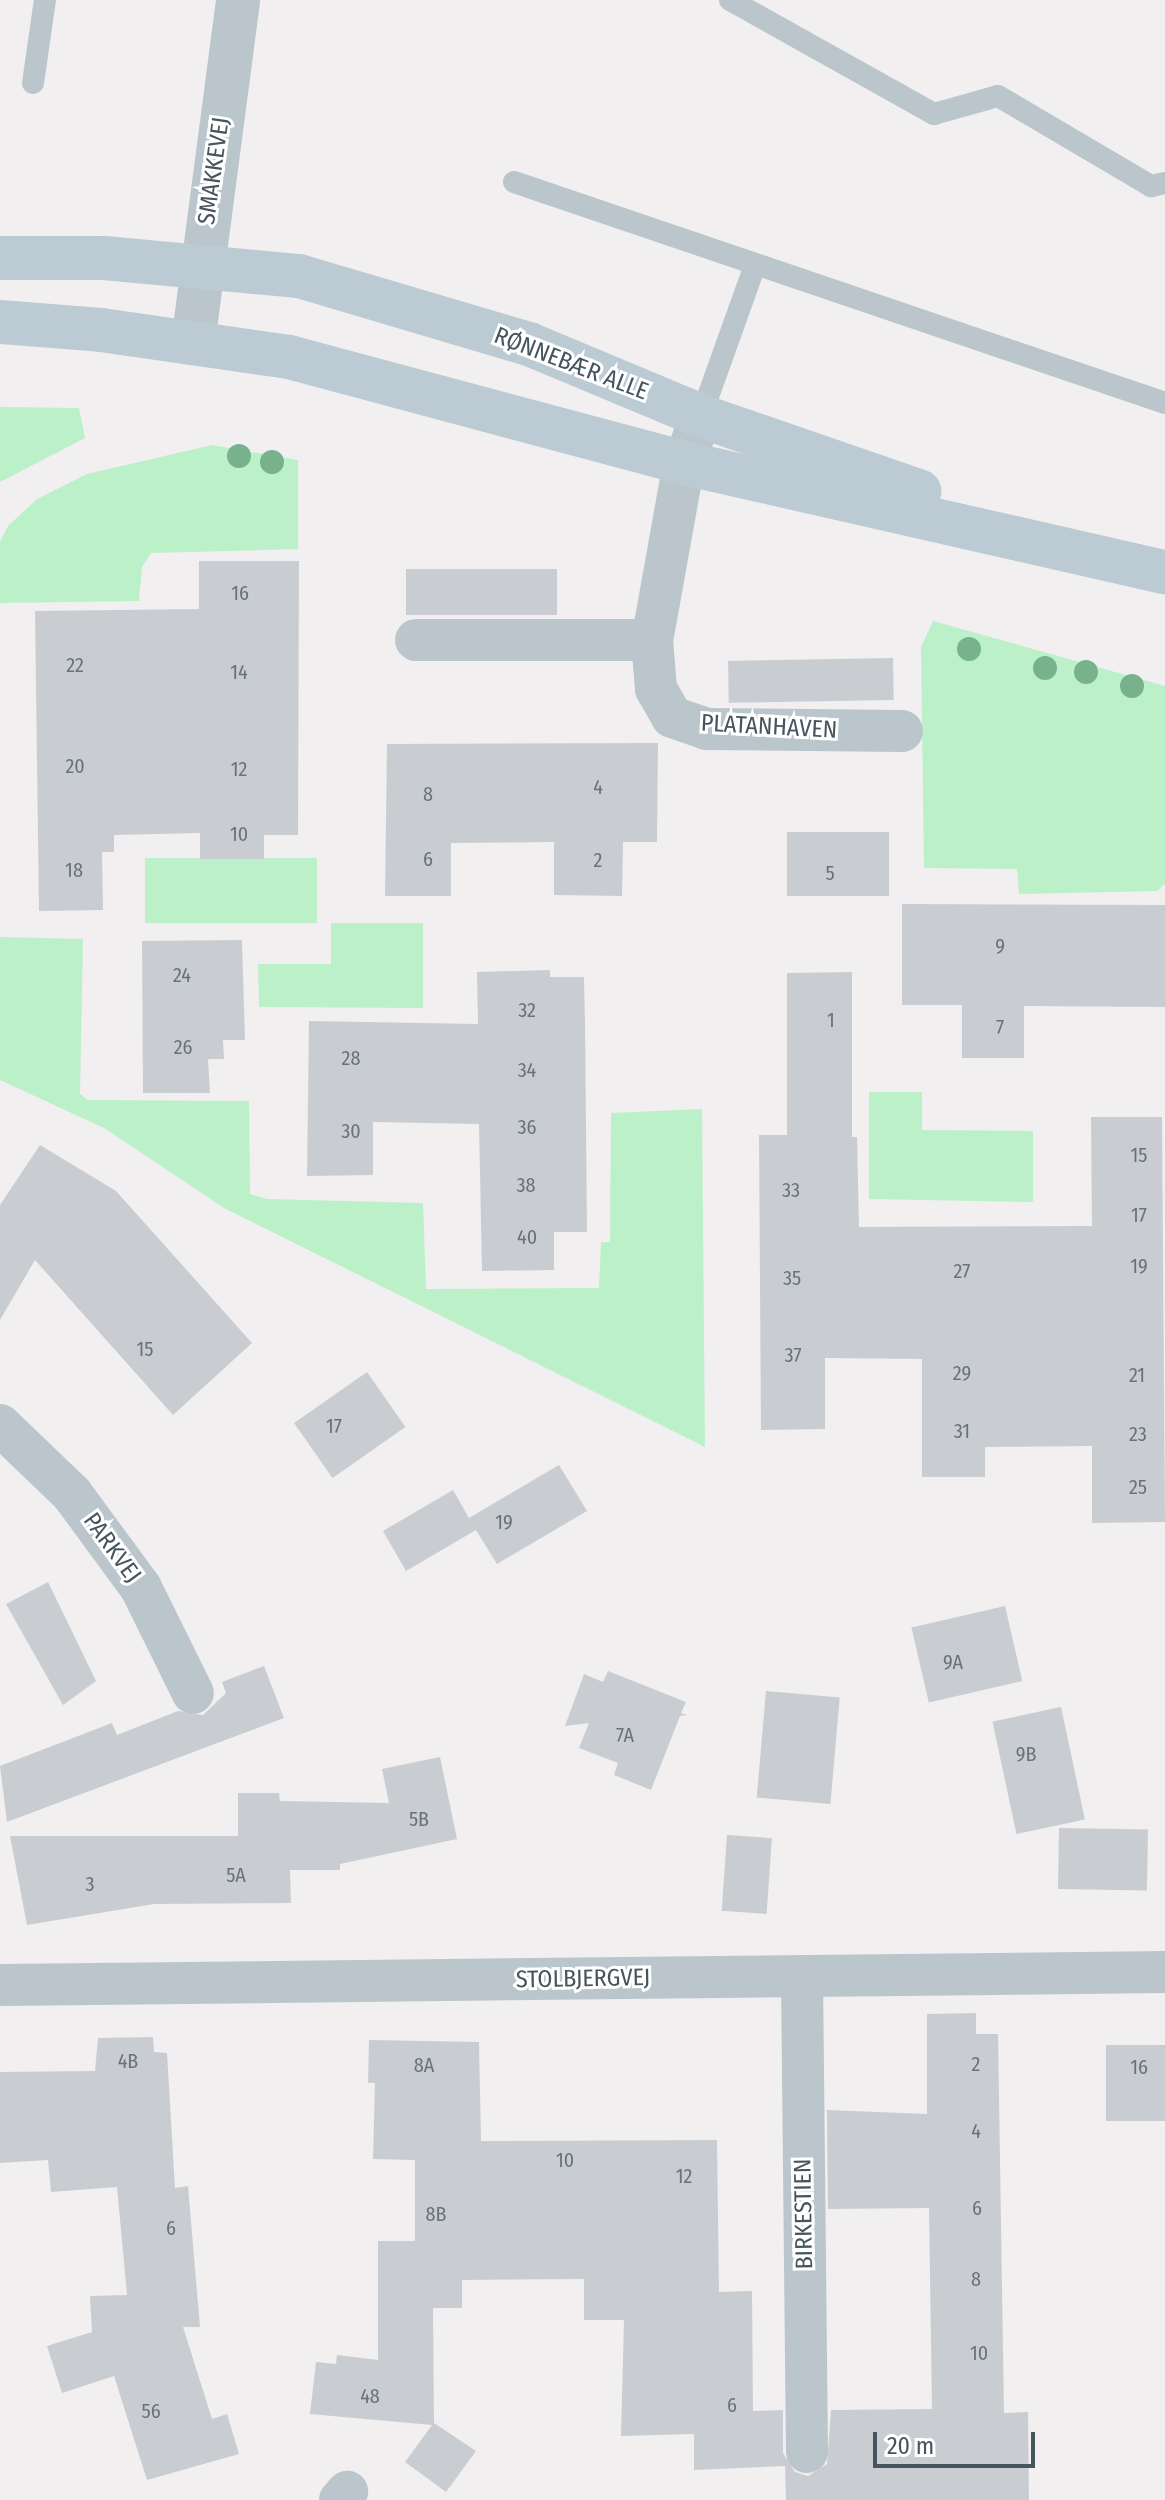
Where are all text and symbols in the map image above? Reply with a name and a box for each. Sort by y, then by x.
street label: SMAKKEVEJ [192,116,236,226]
street label: RØNNEBÆR ALLE [490,321,652,407]
house number: 16 [231,581,249,605]
house number: 22 [66,653,84,677]
house number: 14 [230,660,248,684]
street label: PLATANHAVEN [700,709,838,745]
house number: 20 [65,754,85,778]
house number: 12 [231,757,247,781]
house number: 4 [593,775,603,799]
house number: 8 [423,782,433,806]
house number: 10 [230,822,248,846]
house number: 6 [423,847,433,871]
house number: 2 [594,848,602,872]
house number: 18 [65,858,83,882]
house number: 5 [825,861,835,885]
house number: 9 [995,934,1005,958]
house number: 24 [173,963,191,987]
house number: 32 [518,998,536,1022]
house number: 1 [827,1008,835,1032]
house number: 7 [996,1015,1004,1039]
house number: 26 [174,1035,192,1059]
house number: 28 [342,1046,360,1070]
house number: 34 [518,1058,536,1082]
house number: 36 [518,1115,536,1139]
house number: 30 [341,1119,361,1143]
house number: 15 [1131,1143,1147,1167]
house number: 38 [516,1173,536,1197]
house number: 33 [782,1178,800,1202]
house number: 17 [1131,1203,1147,1227]
house number: 40 [517,1225,537,1249]
house number: 19 [1130,1254,1148,1278]
house number: 27 [954,1259,970,1283]
house number: 35 [783,1266,801,1290]
house number: 15 [137,1337,153,1361]
house number: 37 [784,1343,802,1367]
house number: 29 [953,1361,971,1385]
house number: 21 [1129,1363,1145,1387]
house number: 17 [326,1414,342,1438]
house number: 31 [954,1419,970,1443]
house number: 23 [1129,1422,1147,1446]
house number: 25 [1129,1475,1147,1499]
street label: PARKVEJ [77,1507,147,1589]
house number: 19 [495,1510,513,1534]
house number: 9A [943,1650,963,1674]
house number: 7A [616,1723,634,1747]
house number: 9B [1016,1742,1036,1766]
house number: 5B [409,1807,429,1831]
house number: 5A [226,1863,246,1887]
house number: 3 [85,1872,95,1896]
street label: STOLBJERGVEJ [516,1963,650,1995]
house number: 4B [118,2049,138,2073]
house number: 2 [972,2052,980,2076]
house number: 8A [414,2053,434,2077]
house number: 16 [1130,2055,1148,2079]
house number: 4 [971,2119,981,2143]
house number: 10 [556,2148,574,2172]
street label: BIRKESTIEN [789,2158,819,2270]
house number: 12 [676,2164,692,2188]
house number: 6 [972,2196,982,2220]
house number: 8B [426,2202,446,2226]
house number: 6 [166,2216,176,2240]
house number: 8 [971,2267,981,2291]
house number: 10 [970,2341,988,2365]
house number: 48 [360,2384,380,2408]
house number: 6 [727,2393,737,2417]
house number: 56 [141,2399,161,2423]
scale bar [877,2416,1039,2466]
text: 20 m [887,2432,934,2460]

